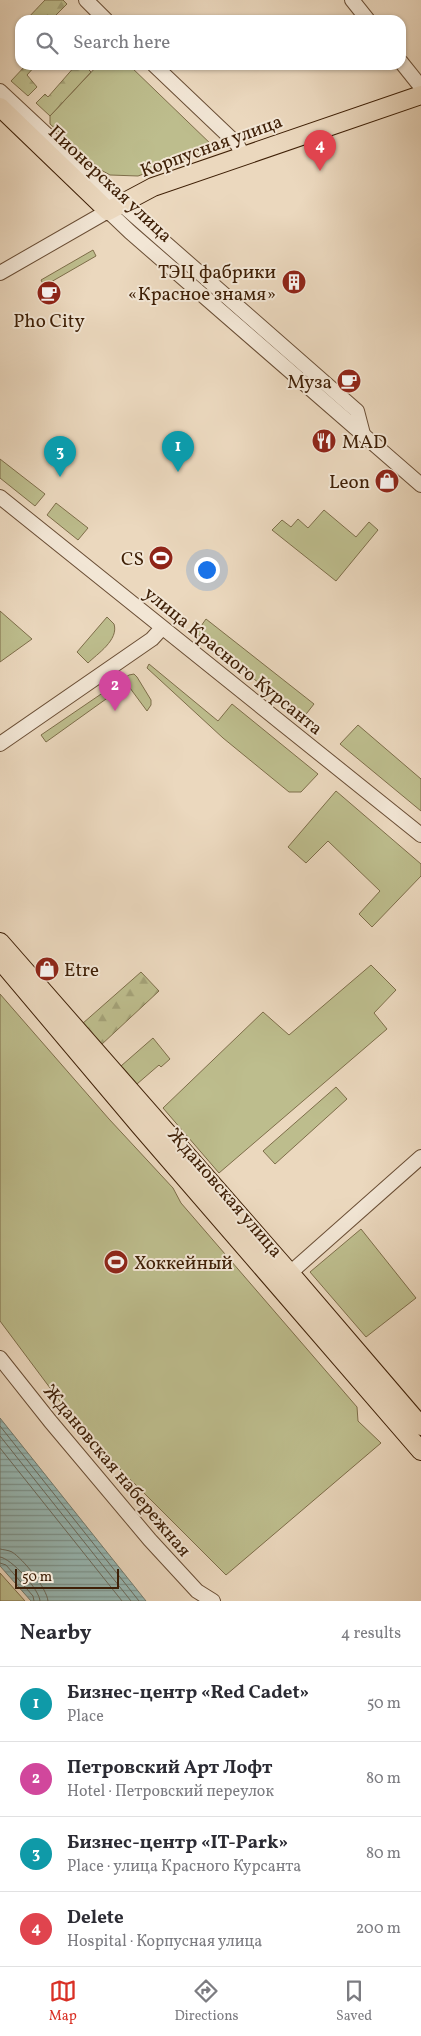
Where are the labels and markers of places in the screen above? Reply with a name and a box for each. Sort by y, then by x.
pin: 4 [304,130,336,171]
place label: ТЭЦ фабрики «Красное знамя» [128,260,276,308]
building icon: ТЭЦ фабрики «Красное знамя» [281,269,307,295]
cafe icon: Pho City [36,280,62,306]
place label: Pho City [13,309,85,335]
cafe icon: Муза [336,368,362,394]
place label: Муза [287,370,332,396]
restaurant icon: MAD [311,428,337,454]
place label: MAD [342,430,387,456]
pin: 1 [162,431,194,472]
pin: 3 [44,436,76,477]
shop icon: Leon [374,468,400,494]
place label: Leon [329,470,370,496]
sports icon: CS [148,545,174,571]
place label: CS [121,547,144,573]
pin: 2 [99,670,131,711]
shop icon: Etre [34,956,60,982]
place label: Etre [64,958,99,984]
sports icon: Хоккейный [103,1249,129,1275]
place label: Хоккейный [134,1251,233,1277]

